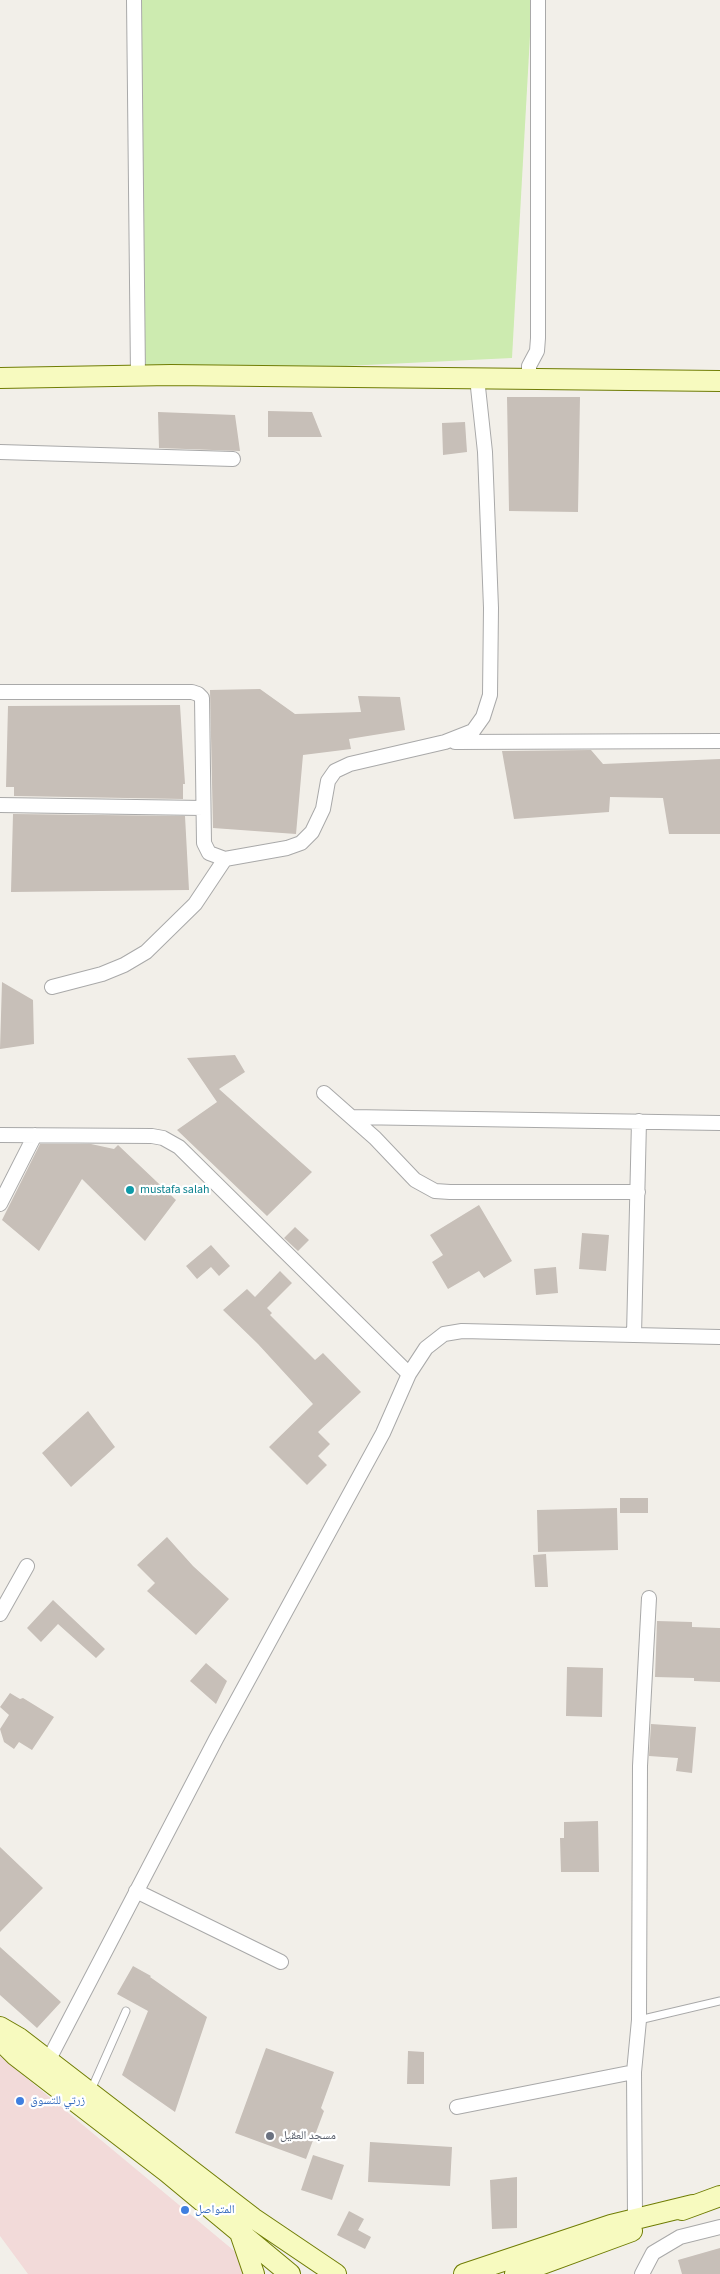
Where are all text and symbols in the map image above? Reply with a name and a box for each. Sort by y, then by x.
place label: mustafa salah [140,1183,210,1197]
marker: mustafa salah [124,1184,136,1196]
place label: زرتي للتسوق [30,2094,85,2108]
marker: زرتي للتسوق [14,2095,26,2107]
place label: مسجد العقيل [280,2129,336,2143]
marker: مسجد العقيل [264,2130,276,2142]
place label: المتواصل [195,2203,235,2217]
marker: المتواصل [179,2204,191,2216]

